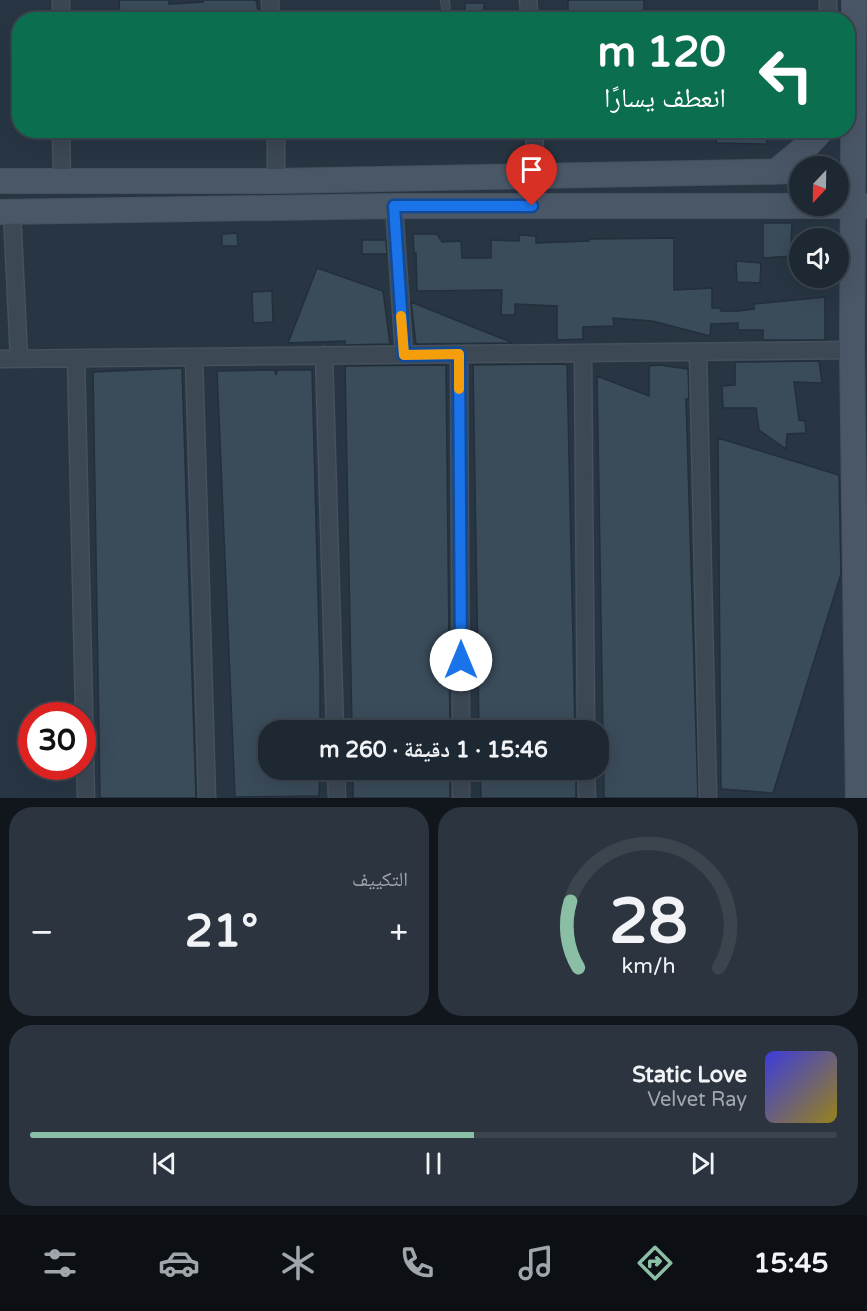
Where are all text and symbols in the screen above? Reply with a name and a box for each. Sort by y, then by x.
text: 120 m [597,27,726,78]
icon: left [747,36,825,114]
text: انعطف يسارًا [604,82,726,115]
pin [506,144,557,206]
icon: arrive [515,153,548,186]
north arrow [789,156,849,216]
map controls [789,156,849,288]
button: sound [789,228,849,288]
position arrow [429,628,493,692]
speed limit sign: 30 [18,702,96,780]
text: 15:46 · 1 دقيقة · 260 m [319,737,548,763]
text: التكييف [352,868,408,892]
text: 28 [609,885,687,960]
text: 21° [185,905,258,959]
text: − [30,913,54,952]
text: + [389,913,408,952]
text: km/h [621,954,675,980]
text: Static Love [632,1062,747,1088]
text: Velvet Ray [647,1088,747,1112]
icon: previous [148,1147,181,1180]
icon: pause [417,1147,450,1180]
icon: next [686,1147,719,1180]
icon: filters [39,1242,81,1284]
icon: car [158,1242,200,1284]
icon: climate [277,1242,319,1284]
icon: phone [396,1242,438,1284]
icon: music [515,1242,557,1284]
icon: directions [634,1242,676,1284]
text: 15:45 [754,1247,828,1280]

